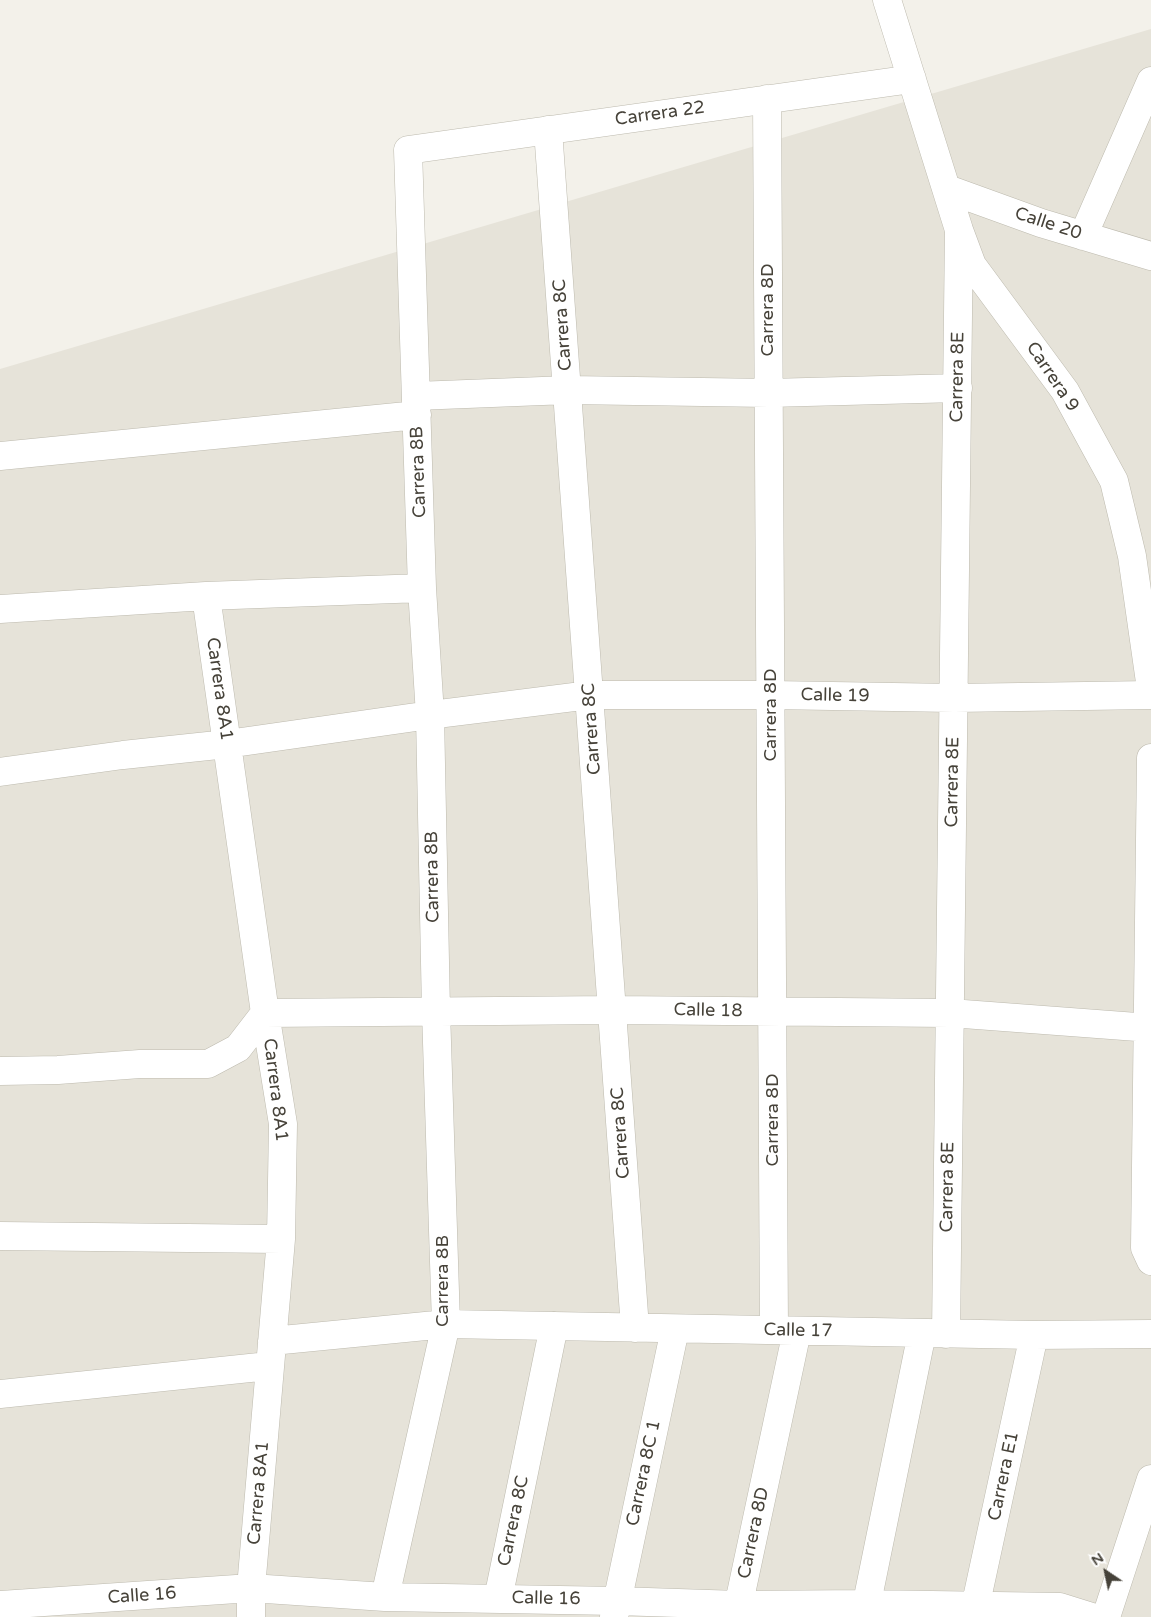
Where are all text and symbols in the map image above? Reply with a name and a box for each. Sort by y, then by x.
street label: Carrera 22 [614,97,706,131]
street label: Calle 20 [1012,203,1084,245]
street label: Carrera 8D [757,264,779,356]
street label: Carrera 8C [549,278,577,372]
street label: Carrera 8E [946,331,970,423]
street label: Carrera 9 [1021,338,1083,416]
street label: Carrera 8B [407,426,431,518]
street label: Carrera 8A1 [201,636,237,742]
street label: Carrera 8D [760,669,782,761]
street label: Carrera 8C [578,682,606,776]
street label: Calle 19 [800,685,870,707]
street label: Carrera 8E [941,736,965,828]
street label: Carrera 8B [421,831,445,923]
street label: Calle 18 [673,1000,743,1022]
street label: Carrera 8A1 [258,1037,292,1143]
street label: Carrera 8D [762,1074,784,1166]
street label: Carrera 8C [607,1086,635,1180]
street label: Carrera 8E [936,1141,960,1233]
street label: Carrera 8B [432,1235,454,1327]
street label: Calle 17 [763,1320,833,1342]
street label: Carrera 8C 1 [622,1418,666,1528]
street label: Carrera E1 [984,1429,1024,1523]
street label: Carrera 8A1 [244,1440,274,1546]
street label: Carrera 8C [494,1474,534,1568]
street label: Carrera 8D [734,1485,774,1581]
north arrow [1081,1547,1131,1597]
text: N [1088,1549,1107,1569]
street label: Calle 16 [107,1583,177,1609]
street label: Calle 16 [511,1588,581,1610]

